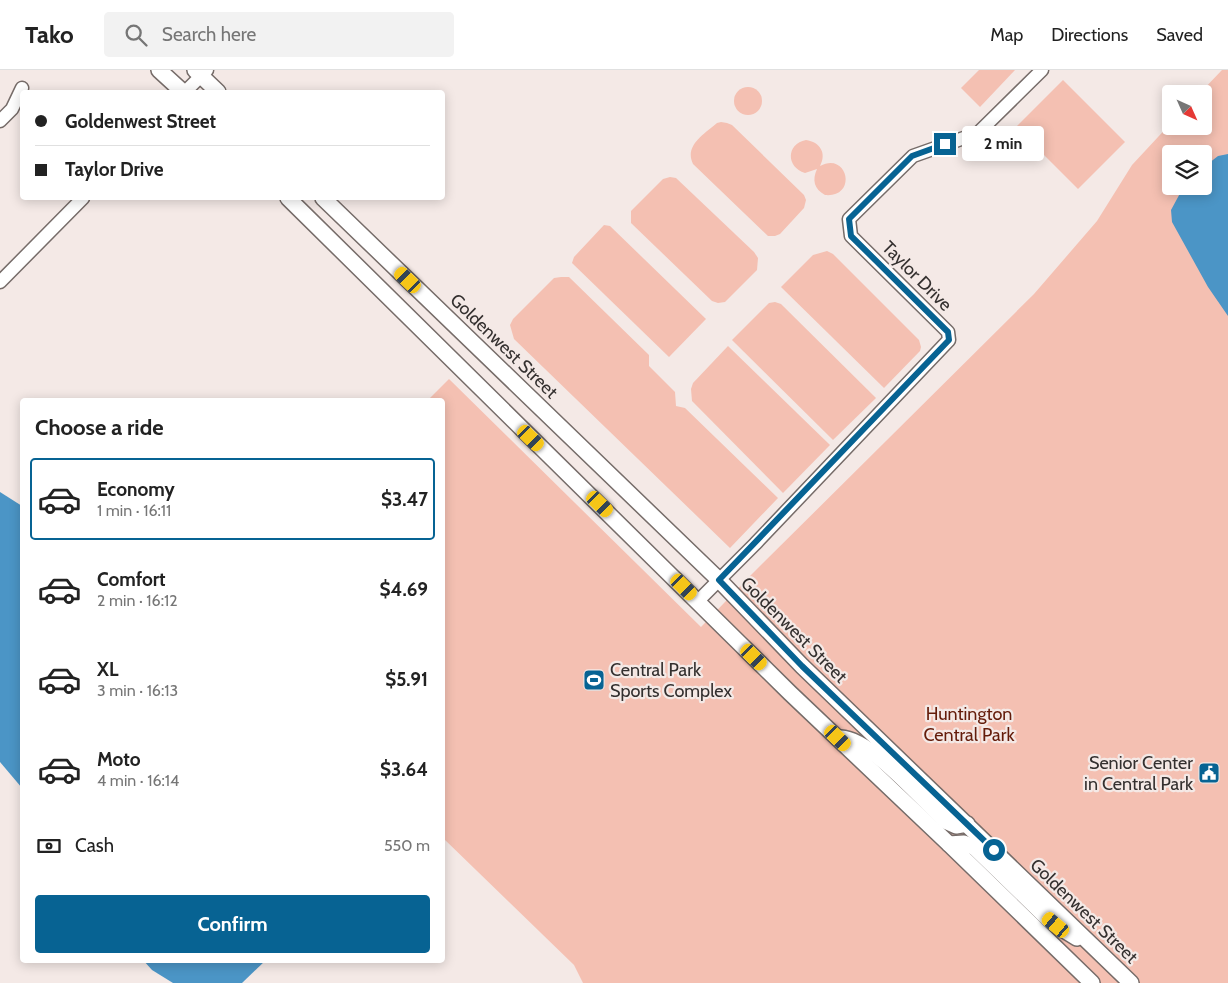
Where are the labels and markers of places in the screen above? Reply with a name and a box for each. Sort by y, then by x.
place label: Central Park Sports Complex [610,659,732,702]
sports icon: Central Park Sports Complex [582,668,606,692]
place label: Senior Center in Central Park [1084,752,1194,795]
public building icon: Senior Center in Central Park [1197,761,1221,785]

